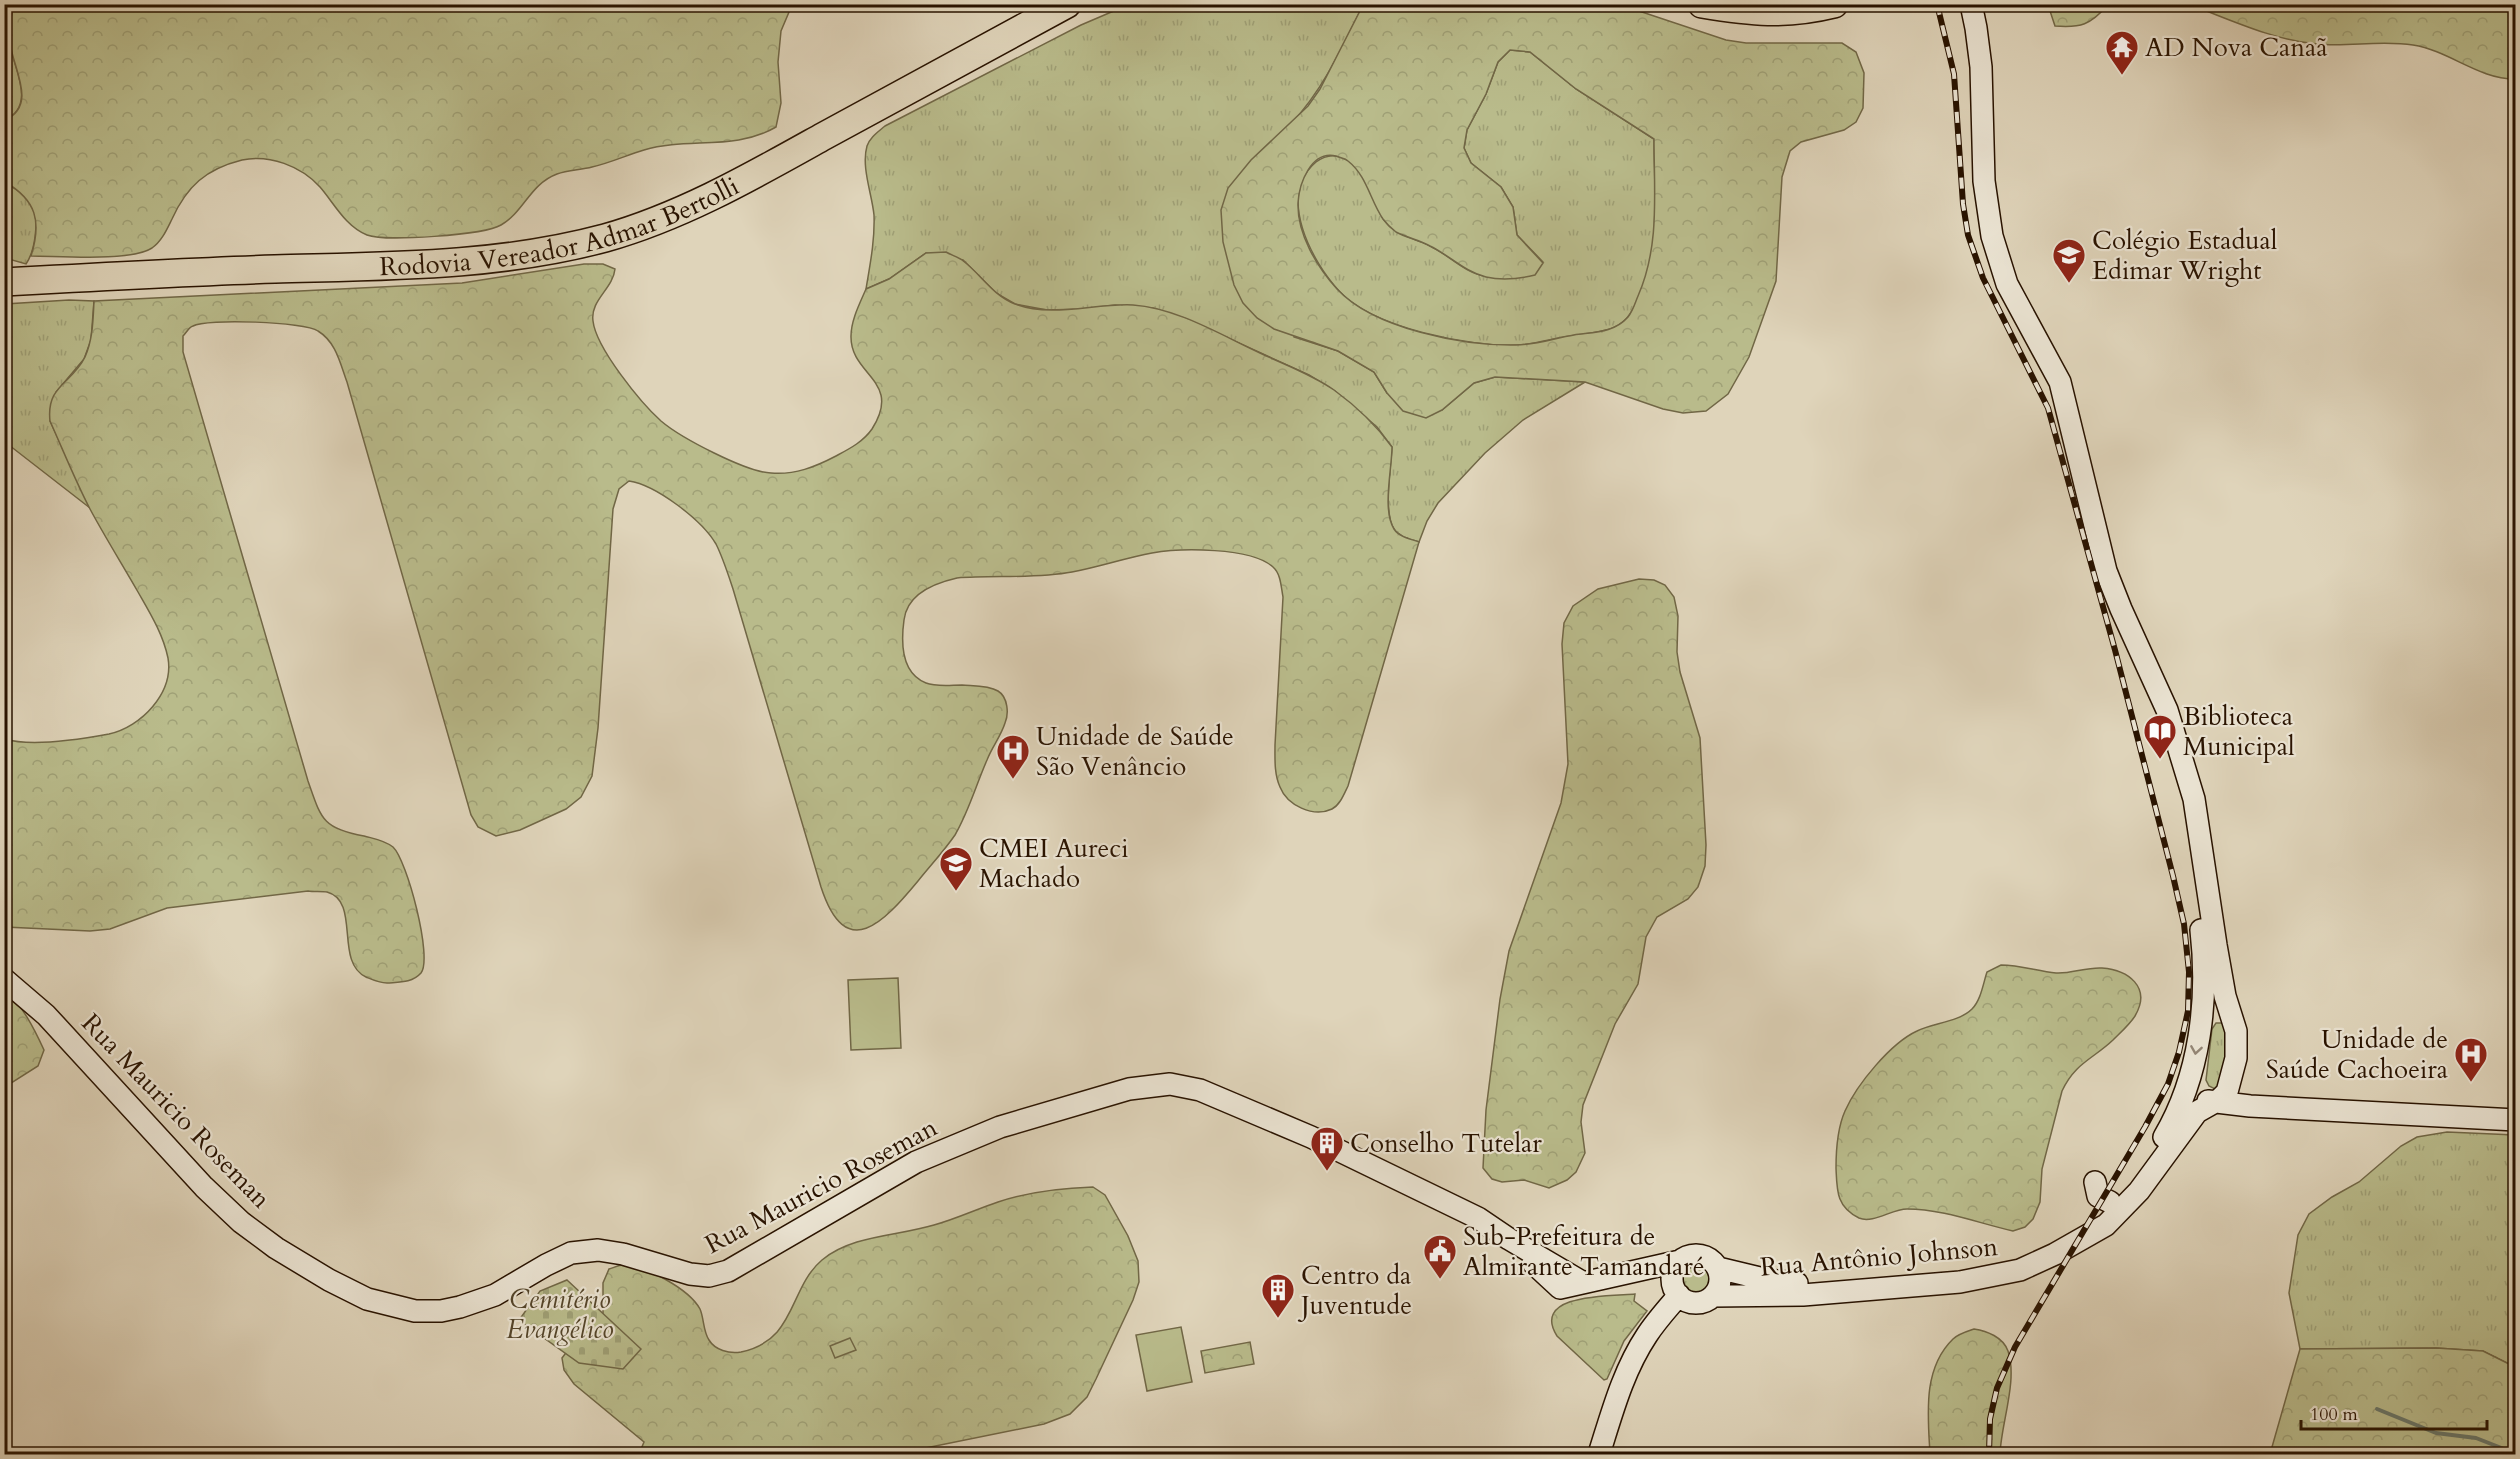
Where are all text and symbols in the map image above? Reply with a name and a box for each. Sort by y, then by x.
temple icon: AD Nova Canaã [2104,29,2140,76]
place label: AD Nova Canaã [2145,30,2328,65]
street label: Rodovia Vereador Admar Bertolli [379,168,745,284]
place label: Colégio Estadual Edimar Wright [2092,223,2278,288]
school or university icon: Colégio Estadual Edimar Wright [2051,237,2087,284]
place label: Biblioteca Municipal [2183,699,2295,764]
library icon: Biblioteca Municipal [2142,713,2178,760]
place label: Unidade de Saúde São Venâncio [1036,719,1234,784]
hospital icon: Unidade de Saúde São Venâncio [995,733,1031,780]
place label: CMEI Aureci Machado [979,831,1129,896]
school or university icon: CMEI Aureci Machado [938,845,974,892]
street label: Rua Mauricio Roseman [74,1006,278,1216]
place label: Unidade de Saúde Cachoeira [2266,1022,2448,1087]
hospital icon: Unidade de Saúde Cachoeira [2453,1036,2489,1083]
one-way arrow [2190,1045,2203,1055]
street label: Rua Mauricio Roseman [699,1110,943,1262]
building icon: Conselho Tutelar [1309,1125,1345,1172]
place label: Conselho Tutelar [1350,1126,1542,1161]
place label: Sub-Prefeitura de Almirante Tamandaré [1463,1219,1705,1284]
street label: Rua Antônio Johnson [1759,1229,2000,1285]
public building icon: Sub-Prefeitura de Almirante Tamandaré [1422,1233,1458,1280]
place label: Centro da Juventude [1297,1258,1412,1323]
building icon: Centro da Juventude [1260,1272,1296,1319]
park label: Cemitério Evangélico [507,1282,613,1347]
scale bar [2301,1393,2487,1431]
text: 100 m [2310,1402,2358,1427]

